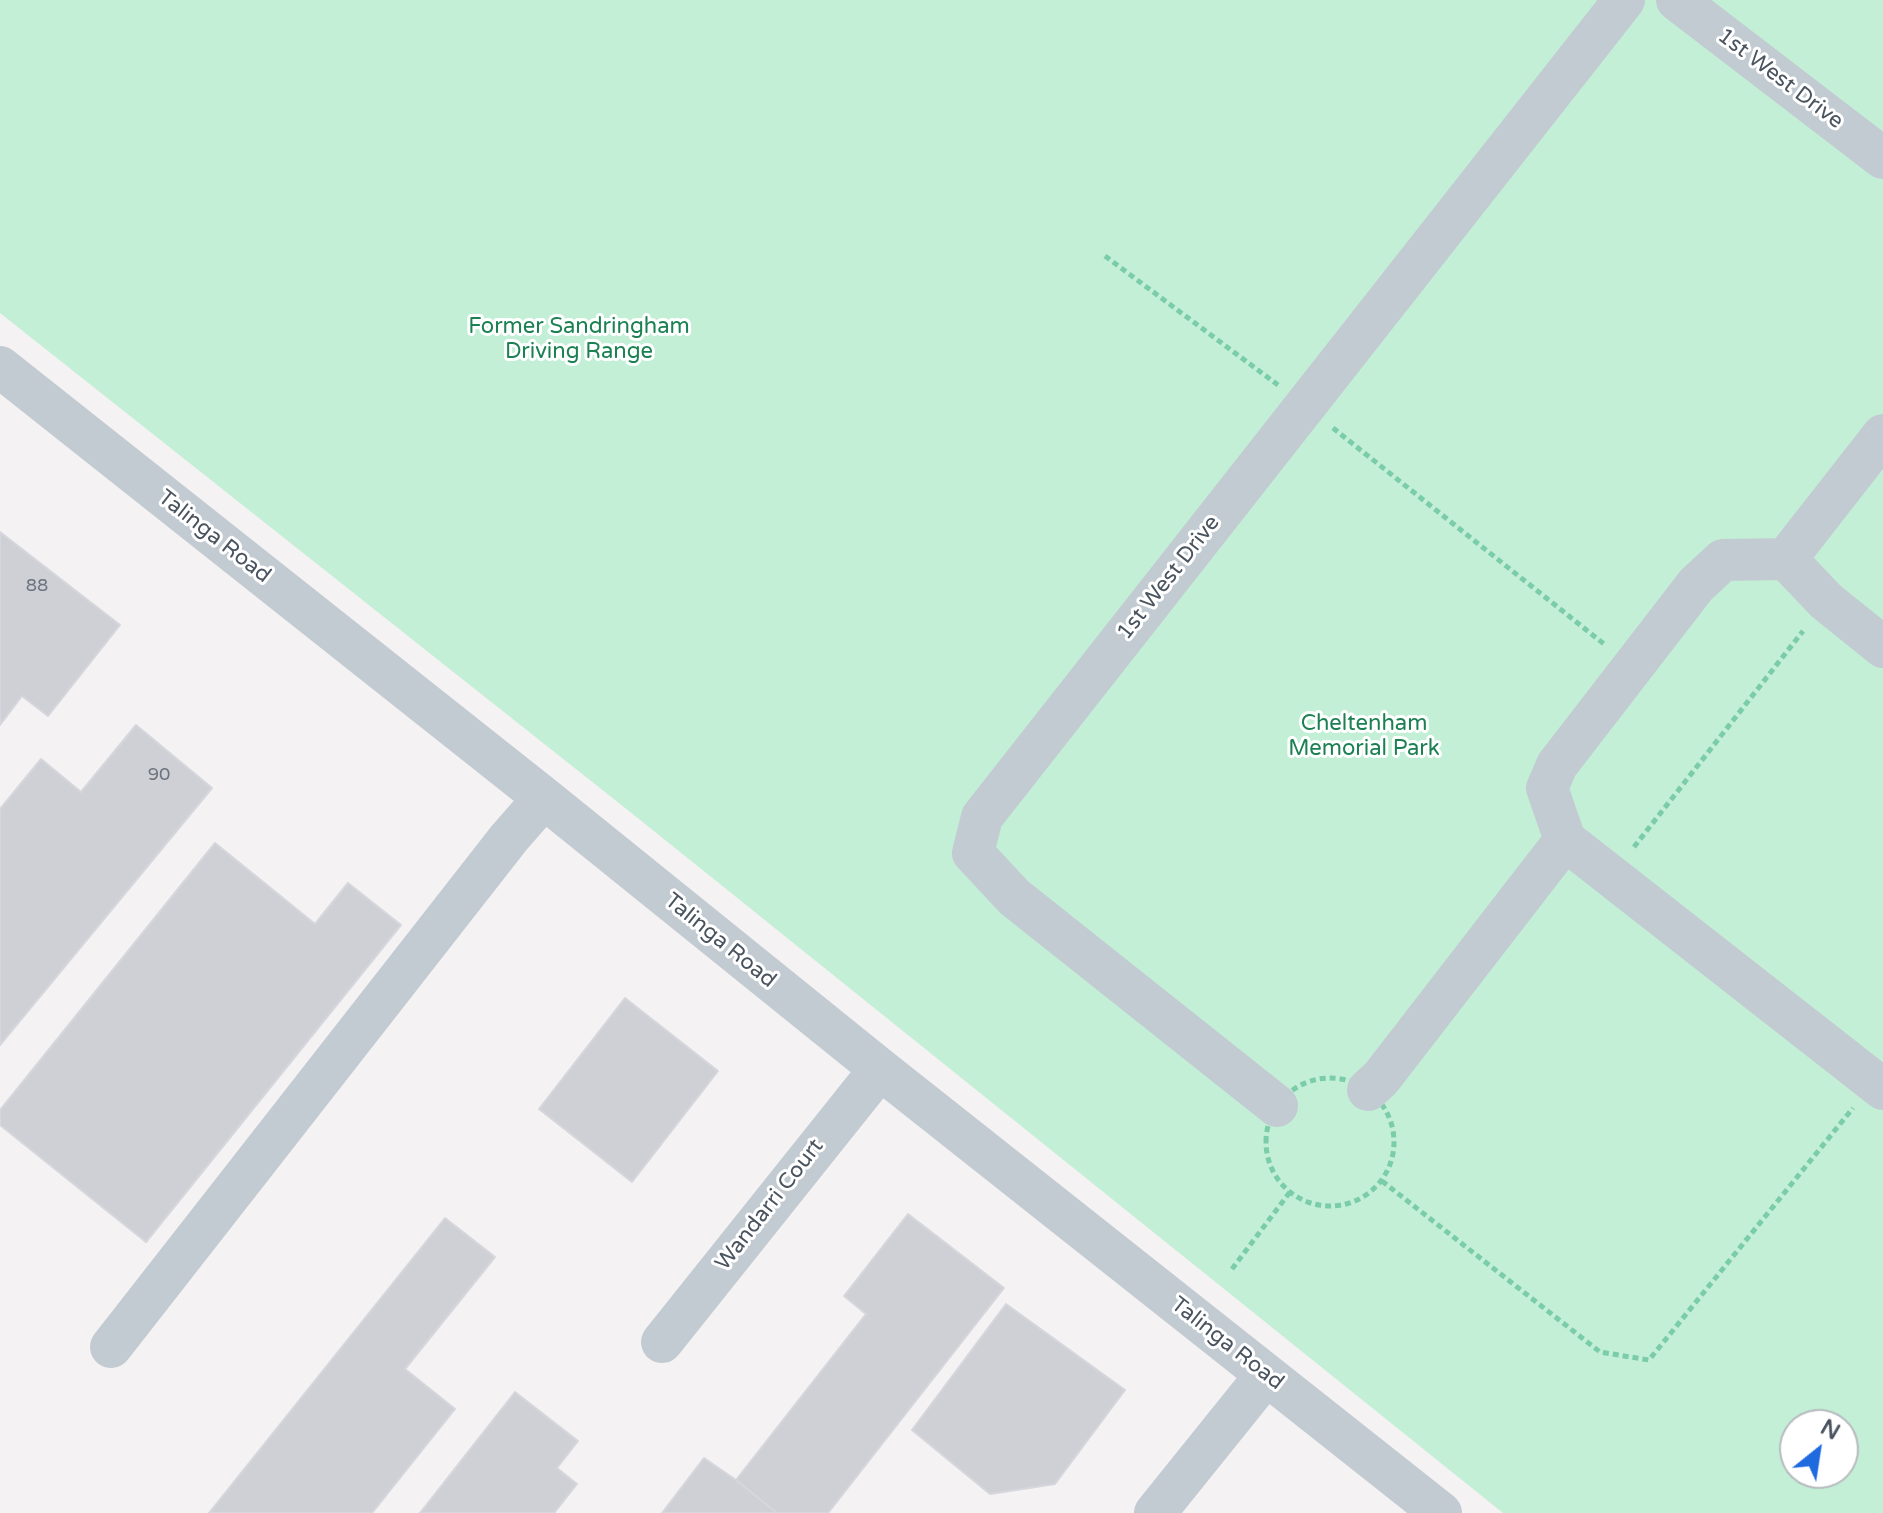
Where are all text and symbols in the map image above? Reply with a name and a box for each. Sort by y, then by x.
street label: 1st West Drive [1712,23,1848,135]
park label: Former Sandringham Driving Range [468,314,690,366]
street label: Talinga Road [152,485,276,589]
street label: 1st West Drive [1112,510,1226,646]
house number: 88 [26,575,48,597]
park label: Cheltenham Memorial Park [1288,711,1440,762]
house number: 90 [148,764,170,786]
street label: Talinga Road [659,888,781,994]
street label: Wandarri Court [710,1134,830,1276]
street label: Talinga Road [1165,1292,1289,1396]
north arrow [1779,1409,1859,1489]
text: N [1816,1414,1844,1446]

